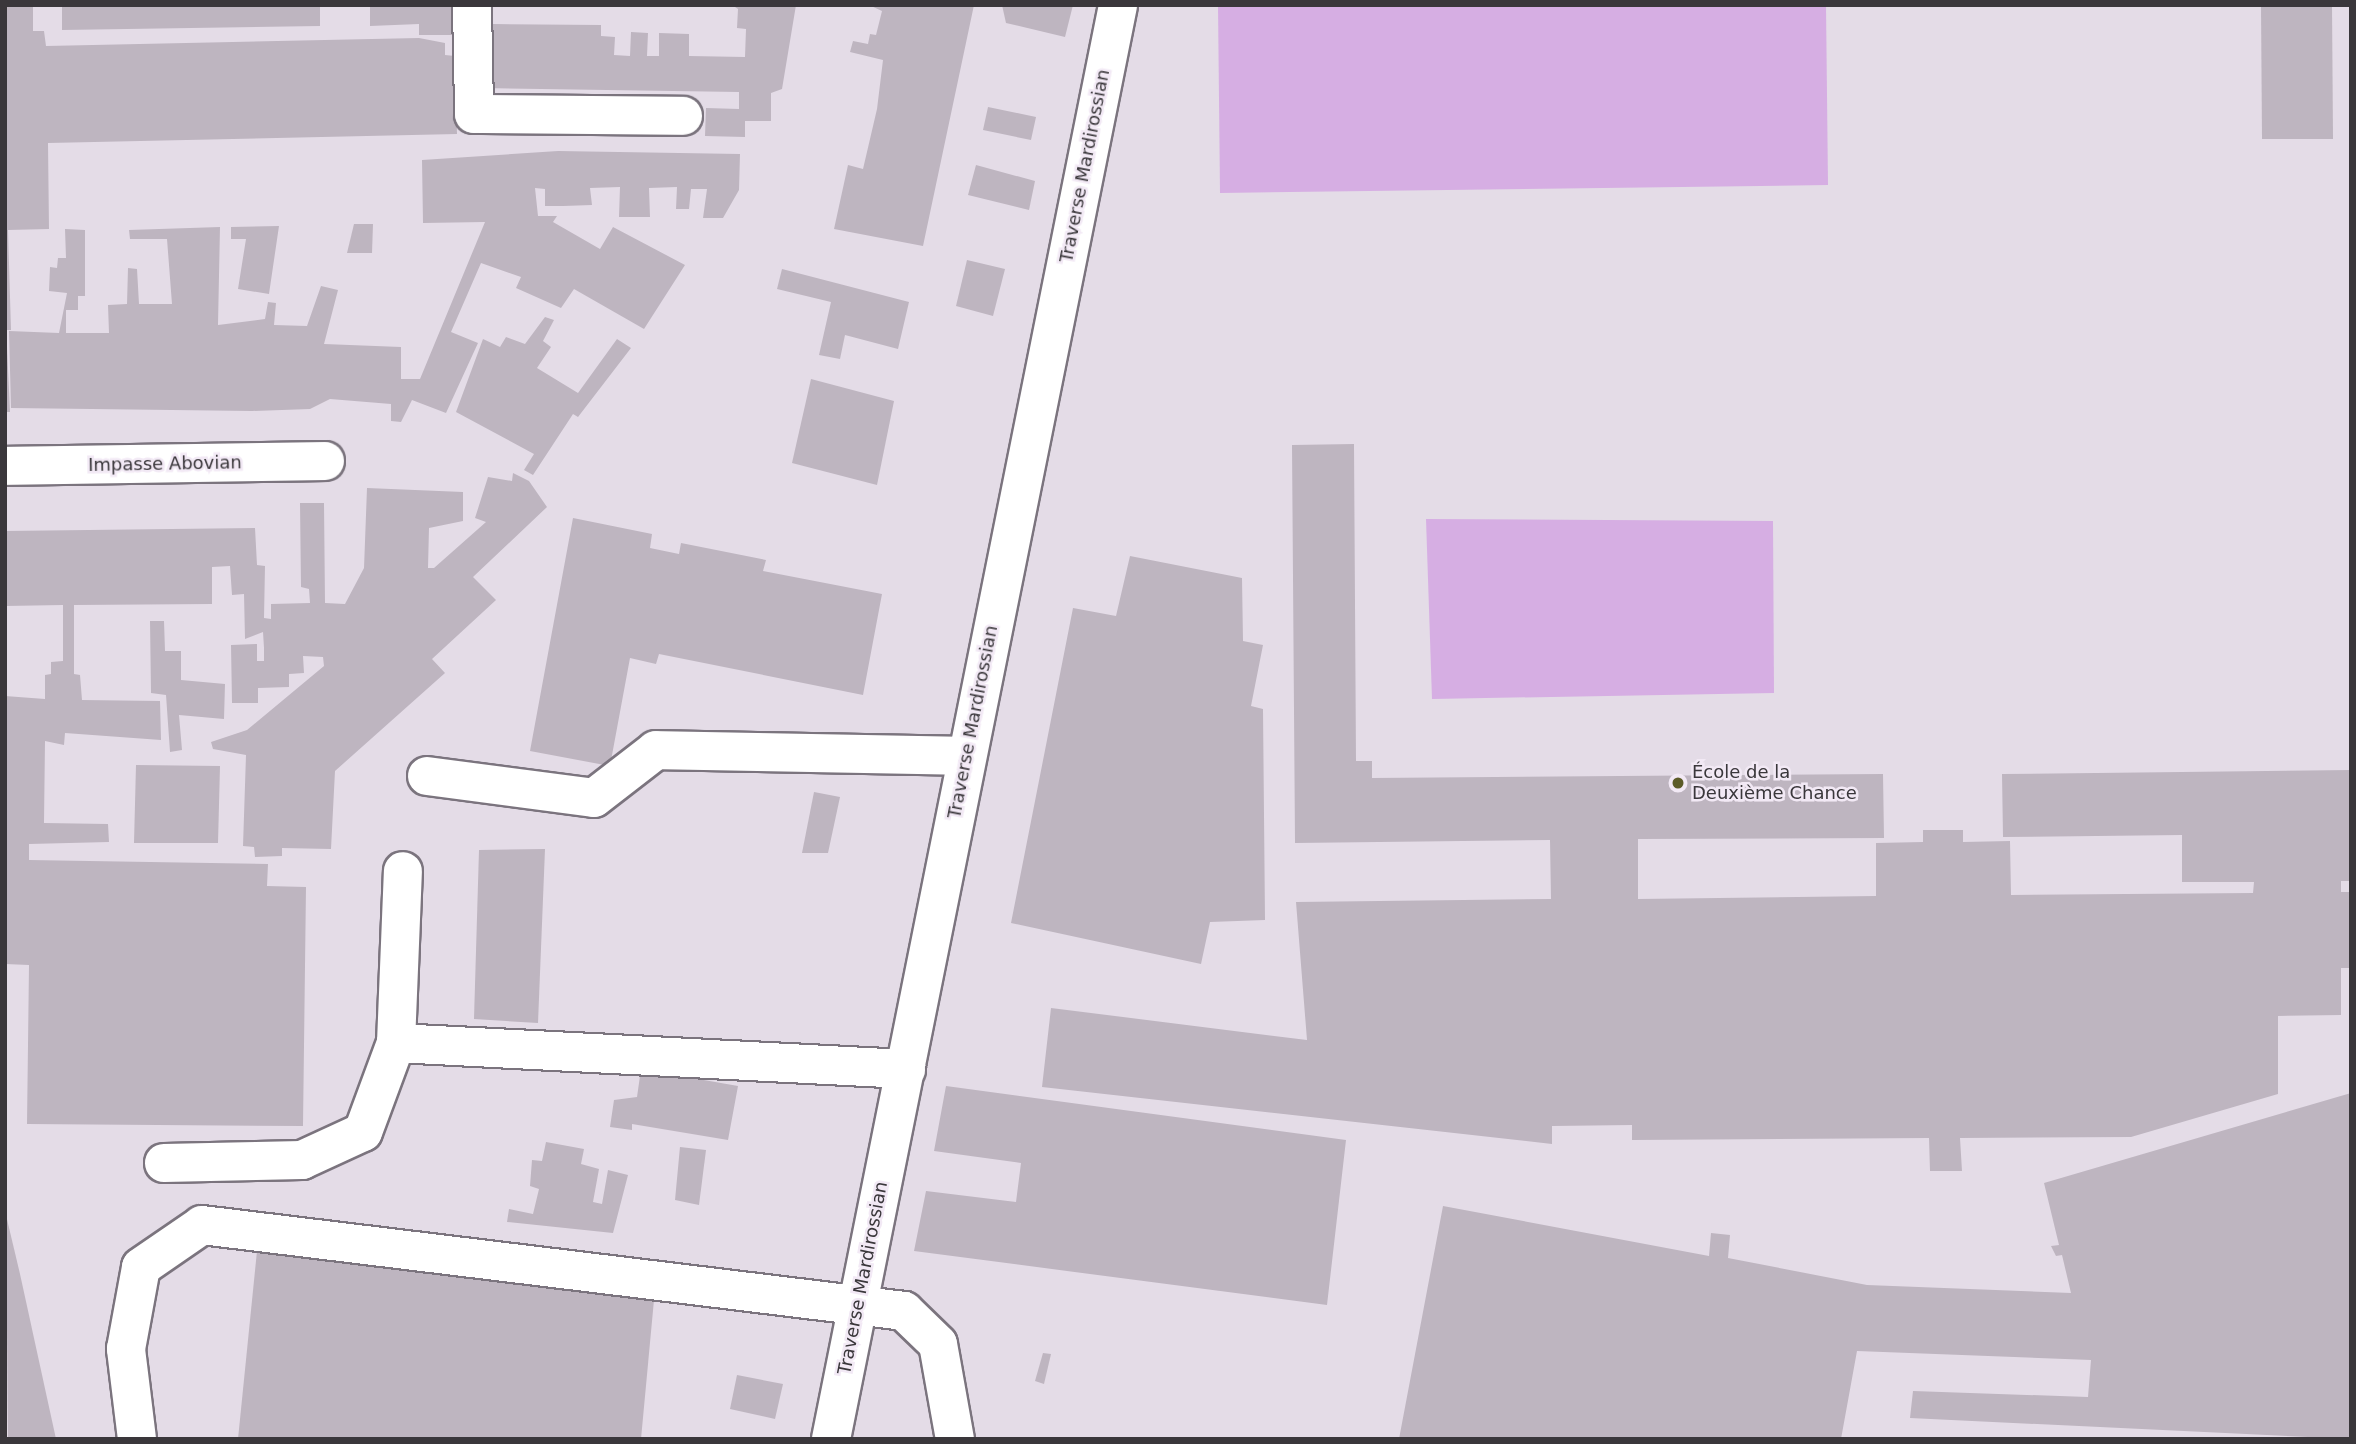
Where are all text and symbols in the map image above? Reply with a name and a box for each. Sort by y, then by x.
street label: Traverse Mardirossian [1056,68,1114,264]
street label: Impasse Abovian [88,452,242,476]
street label: Traverse Mardirossian [944,624,1002,820]
place label: École de la Deuxième Chance [1692,762,1857,804]
marker: École de la Deuxième Chance [1670,775,1686,791]
street label: Traverse Mardirossian [834,1180,892,1376]

